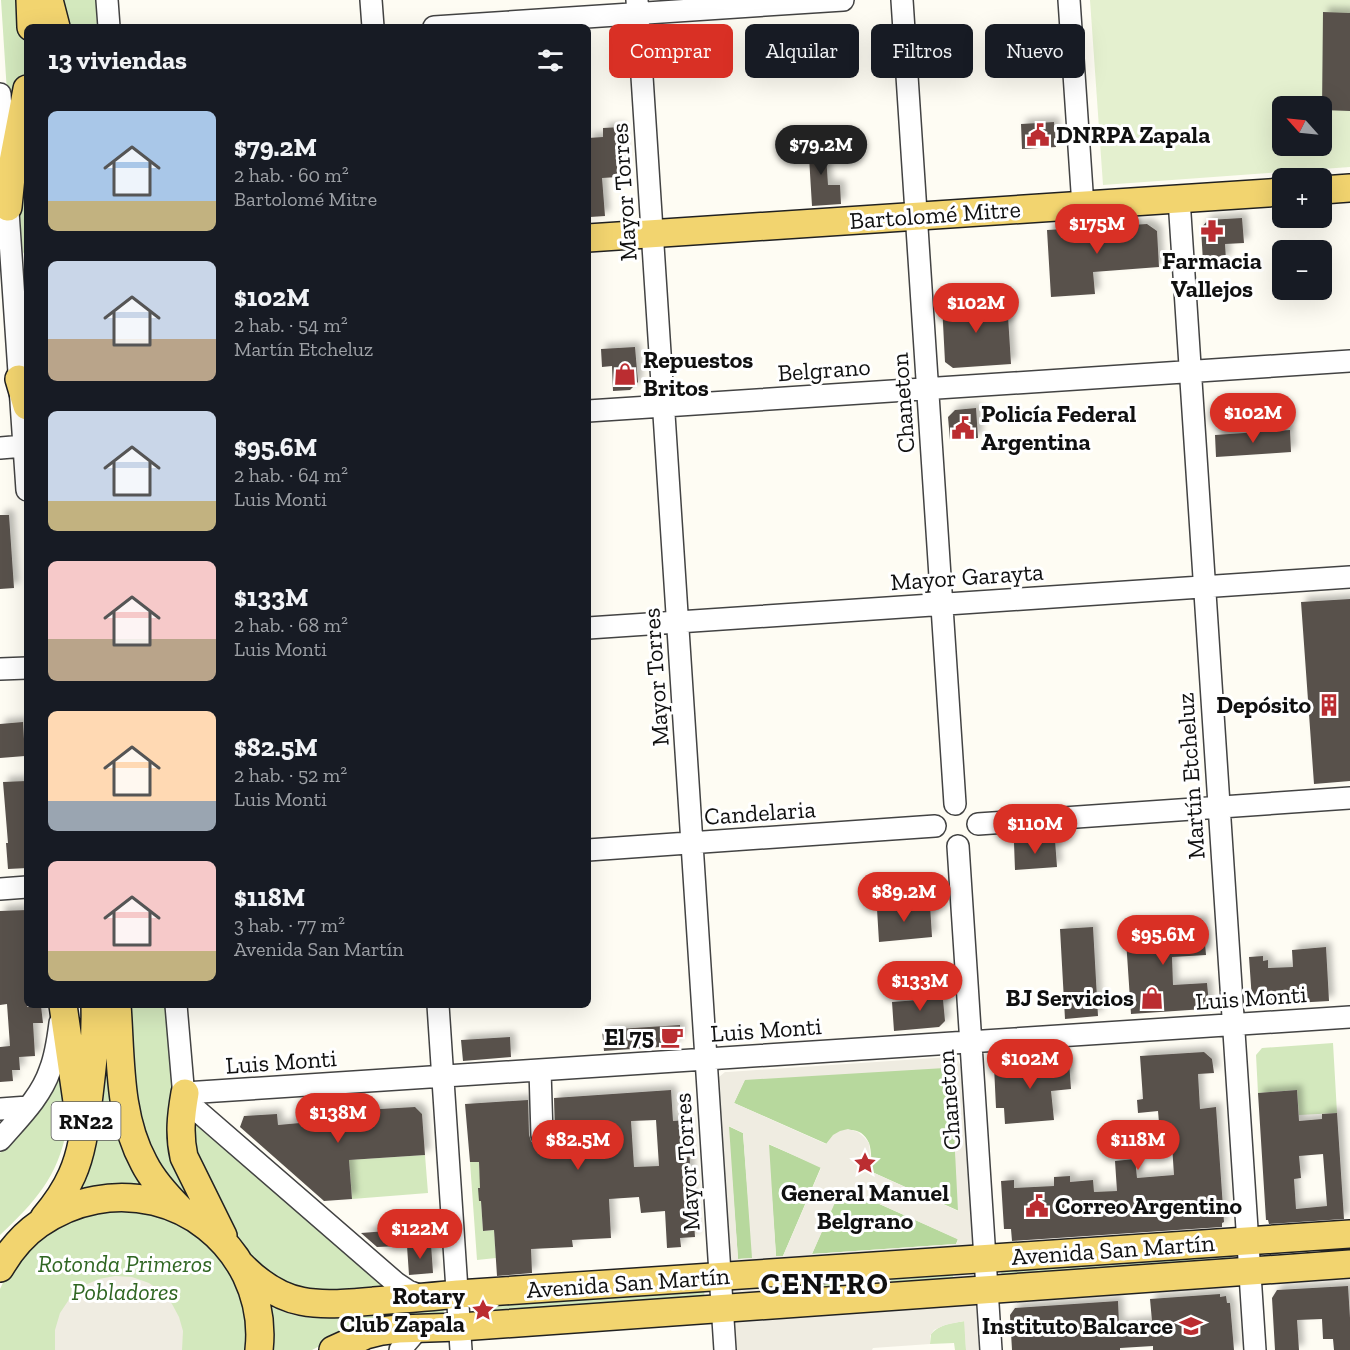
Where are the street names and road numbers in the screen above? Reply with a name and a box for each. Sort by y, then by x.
street label: Mayor Torres [604,122,643,262]
street label: Bartolomé Mitre [848,194,1022,235]
street label: Belgrano [777,352,871,387]
street label: Chaneton [885,352,920,454]
street label: Mayor Garayta [889,557,1045,596]
street label: Mayor Torres [636,607,675,747]
street label: Martín Etcheluz [1170,692,1211,860]
street label: Candelaria [703,794,817,831]
street label: Luis Monti [1194,979,1308,1016]
street label: Luis Monti [709,1011,823,1048]
street label: Luis Monti [224,1043,338,1080]
street label: Chaneton [931,1049,966,1151]
street label: Mayor Torres [667,1092,706,1232]
road number: RN22 [52,1102,121,1140]
street label: Avenida San Martín [1010,1228,1216,1271]
street label: Avenida San Martín [525,1261,731,1304]

